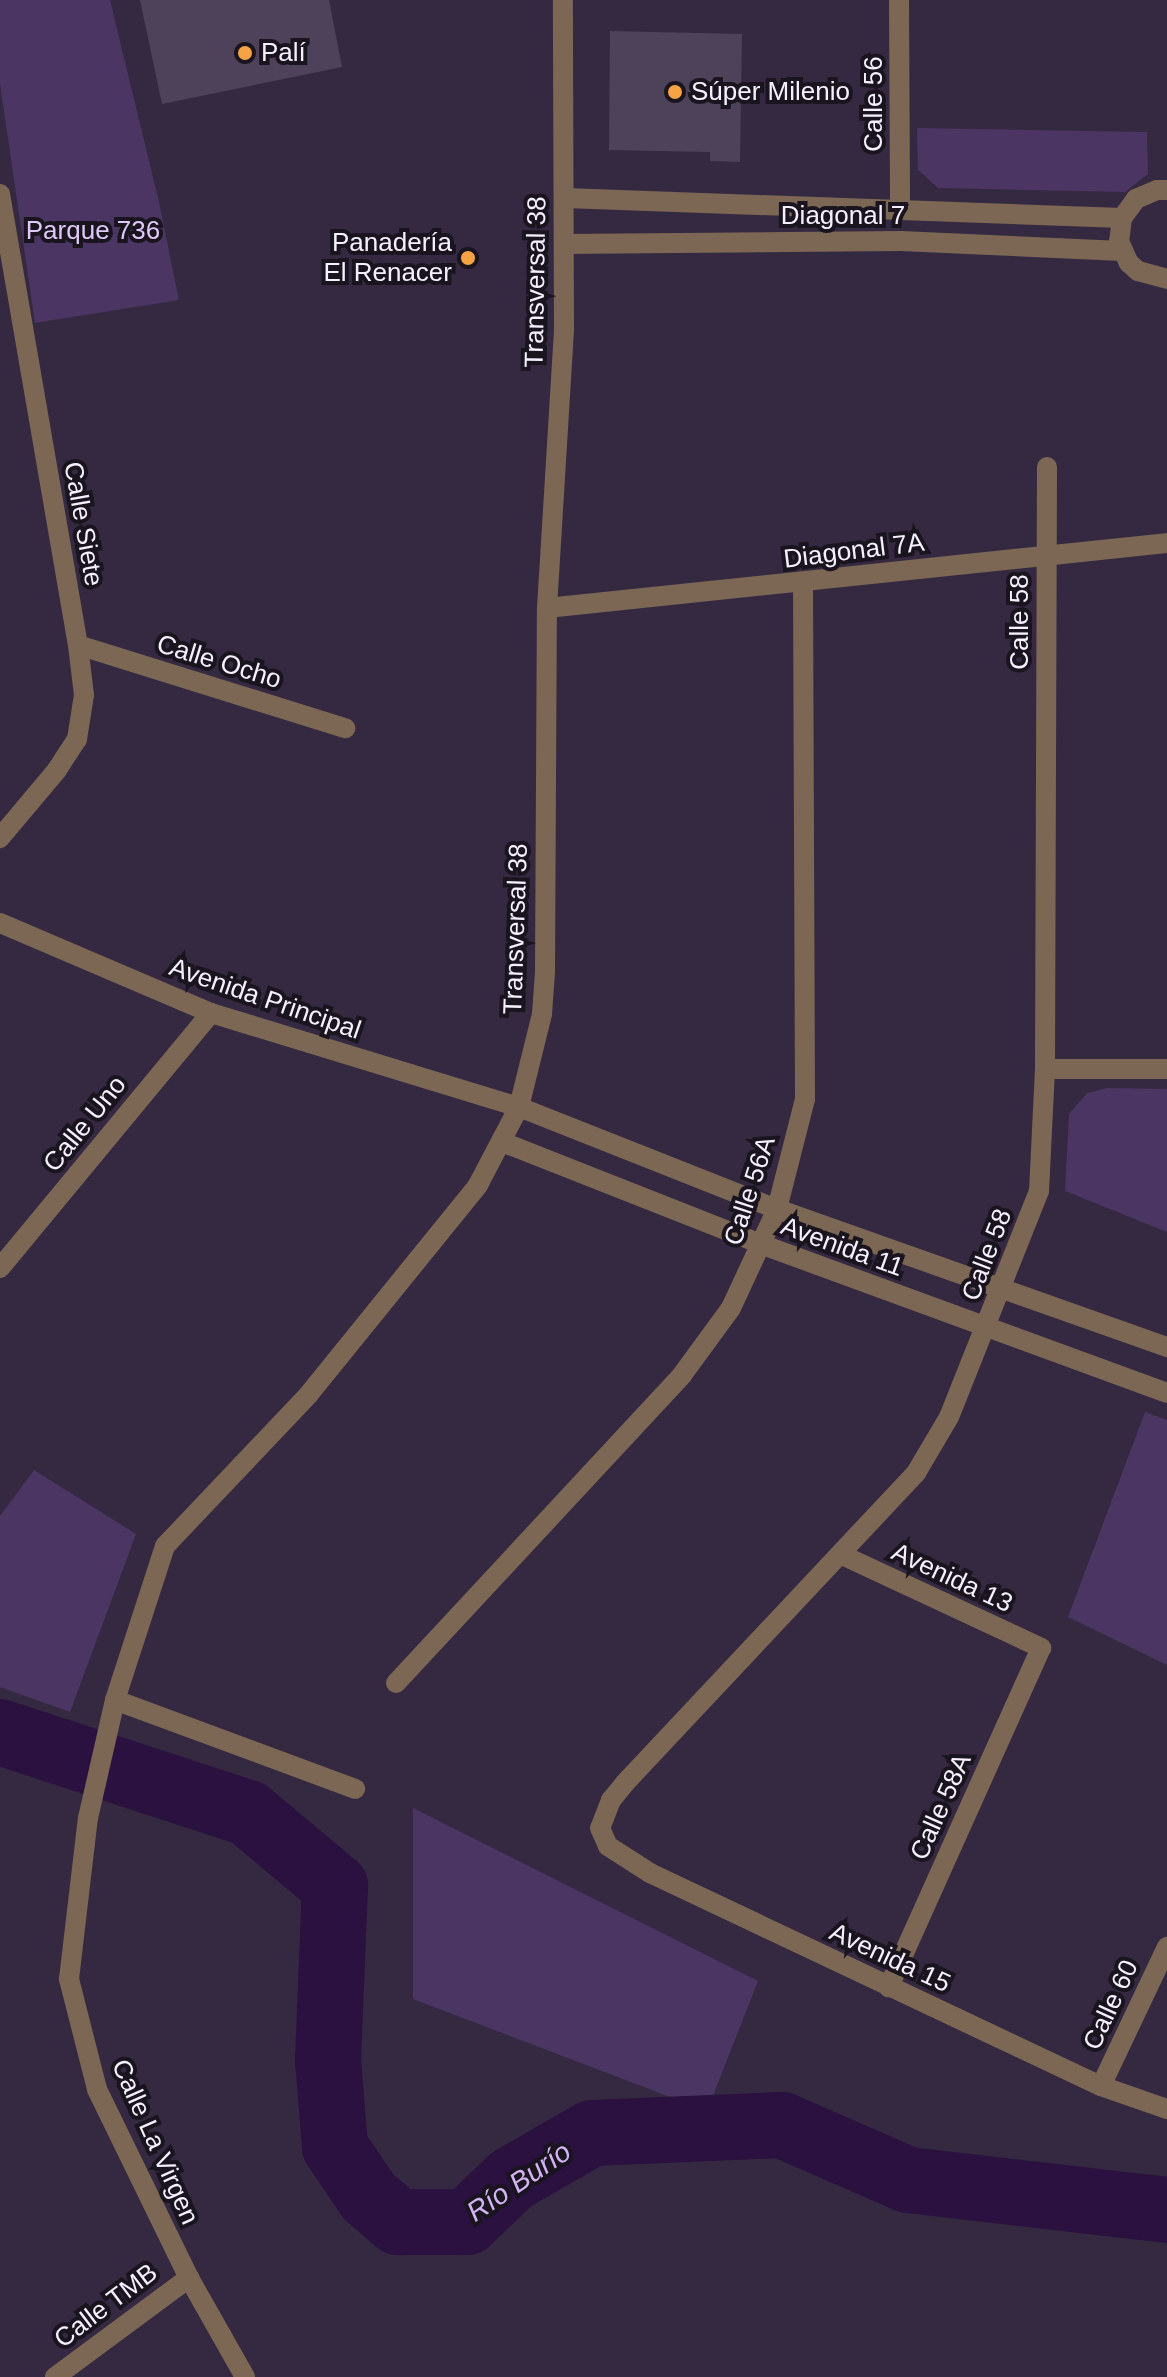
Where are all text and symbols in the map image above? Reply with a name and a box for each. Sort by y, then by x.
place label: Palí [261,37,306,69]
marker: Palí [236,44,254,62]
street label: Calle 56 [858,56,890,152]
place label: Súper Milenio [691,76,850,108]
marker: Súper Milenio [666,83,684,101]
street label: Transversal 38 [519,196,553,368]
street label: Diagonal 7 [781,200,905,232]
park label: Parque 736 [26,215,160,247]
place label: Panadería El Renacer [323,227,452,288]
marker: Panadería El Renacer [459,249,477,267]
street label: Calle Siete [57,459,109,589]
street label: Diagonal 7A [782,527,926,575]
street label: Calle 58 [1004,574,1036,670]
street label: Calle Ocho [153,628,285,696]
street label: Transversal 38 [497,843,535,1015]
street label: Avenida Principal [165,952,365,1046]
street label: Calle Uno [37,1070,133,1178]
street label: Calle 56A [718,1133,782,1249]
street label: Calle 58 [955,1205,1019,1305]
street label: Avenida 11 [777,1211,907,1283]
street label: Avenida 13 [887,1536,1017,1620]
street label: Calle 58A [904,1749,978,1865]
street label: Avenida 15 [825,1916,955,2000]
street label: Calle 60 [1077,1955,1145,2055]
street label: Calle La Virgen [105,2055,205,2229]
water label: Río Burío [461,2135,577,2229]
street label: Calle TMB [48,2257,164,2355]

